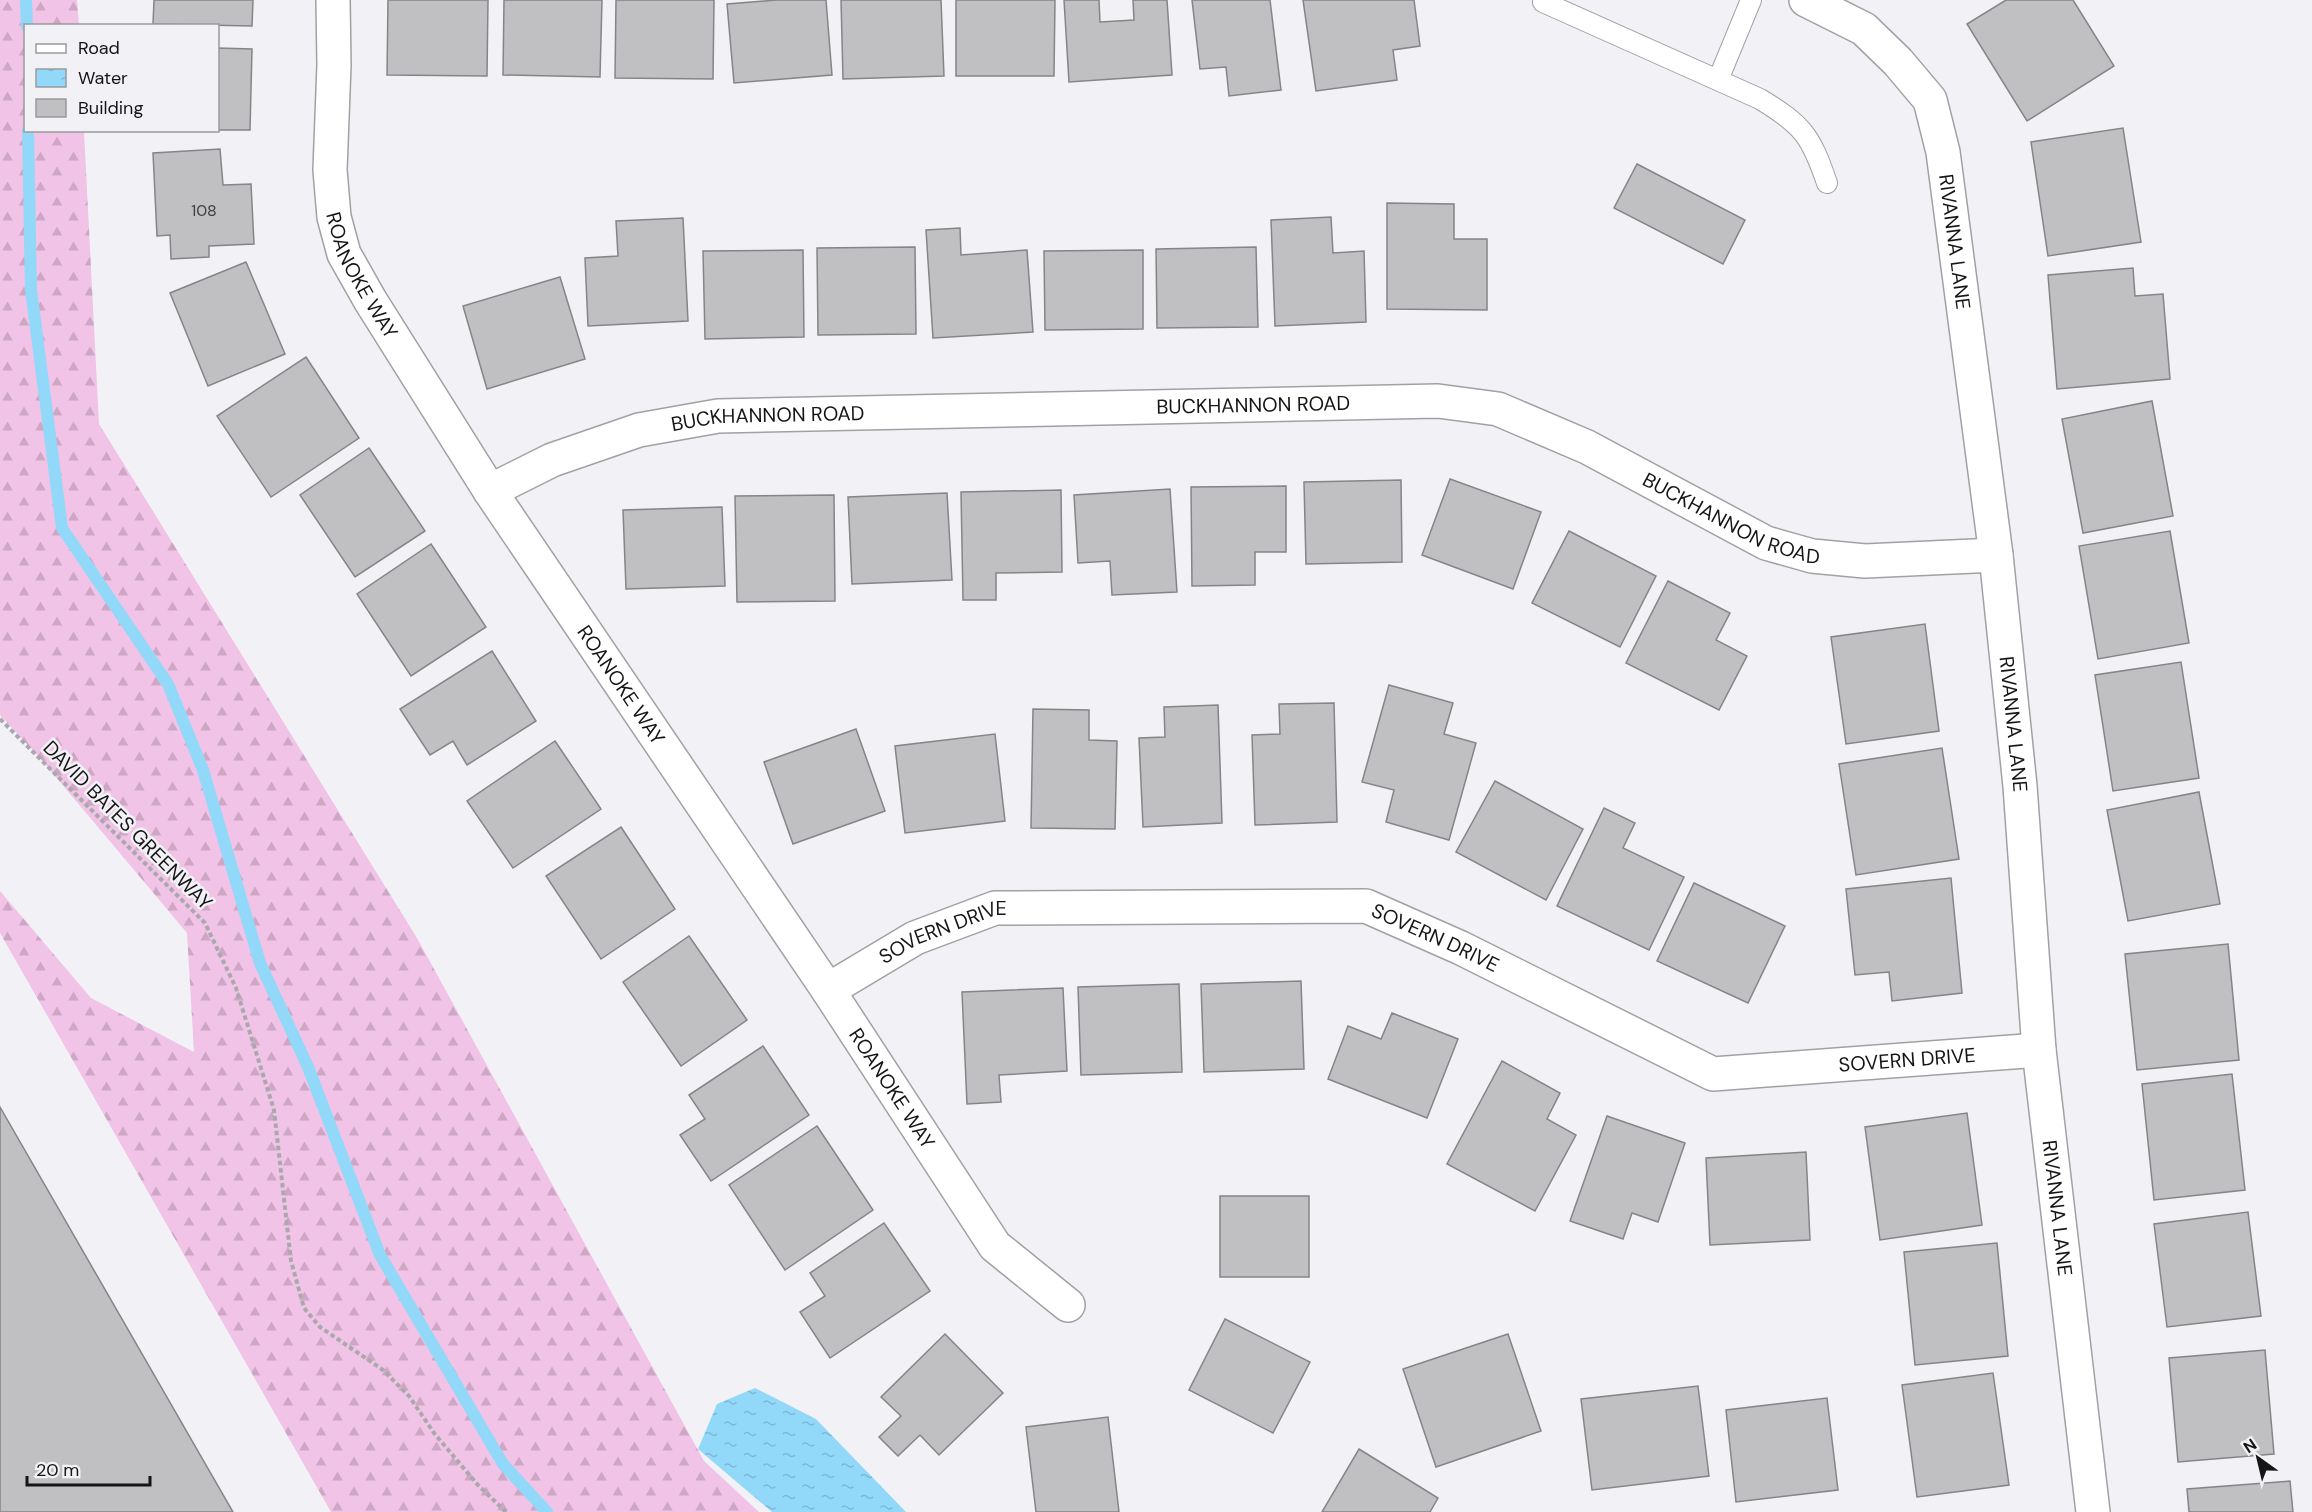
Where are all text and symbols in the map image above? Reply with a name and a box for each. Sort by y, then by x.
legend [24,24,219,132]
text: Road [78,36,120,60]
text: Water [78,66,128,90]
text: Building [78,96,143,120]
street label: RIVANNA LANE [1933,172,1977,311]
house number: 108 [191,200,217,221]
street label: ROANOKE WAY [320,209,404,344]
street label: BUCKHANNON ROAD [1156,390,1350,420]
street label: BUCKHANNON ROAD [669,400,865,437]
street label: BUCKHANNON ROAD [1638,466,1821,570]
street label: ROANOKE WAY [572,620,671,750]
street label: RIVANNA LANE [1994,655,2033,793]
street label: DAVID BATES GREENWAY [38,735,218,915]
street label: SOVERN DRIVE [874,895,1007,970]
street label: SOVERN DRIVE [1368,897,1503,978]
street label: ROANOKE WAY [843,1023,941,1154]
street label: SOVERN DRIVE [1838,1042,1977,1078]
street label: RIVANNA LANE [2037,1139,2078,1277]
north arrow [2228,1428,2288,1488]
text: N [2239,1434,2261,1458]
scale bar [27,1449,150,1487]
text: 20 m [36,1458,79,1482]

